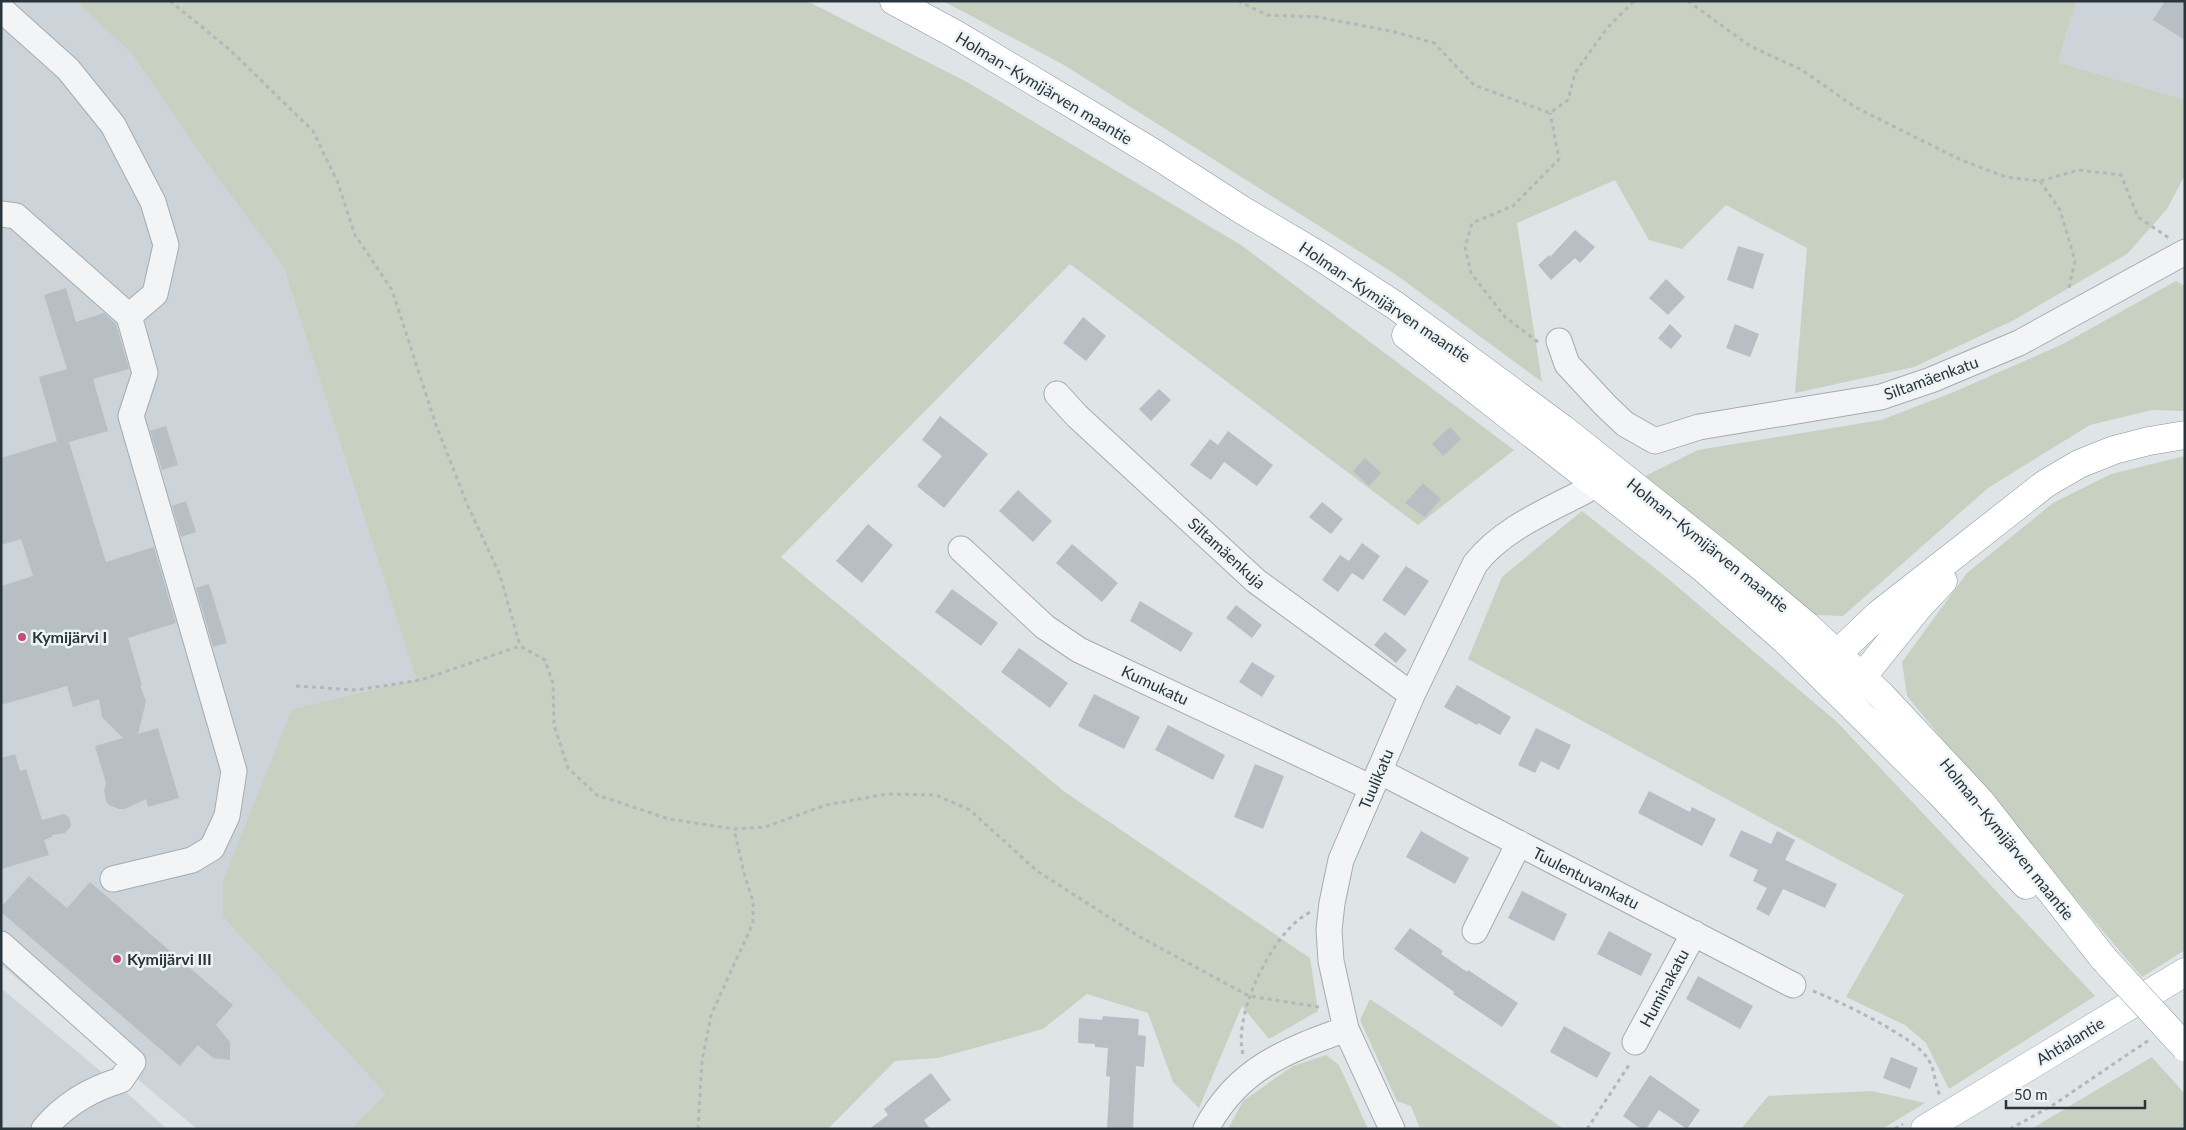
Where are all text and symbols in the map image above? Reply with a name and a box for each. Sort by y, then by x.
street label: Holman–Kymijärven maantie [953,27,1136,148]
street label: Holman–Kymijärven maantie [1296,237,1475,366]
street label: Siltamäenkatu [1881,352,1981,403]
street label: Holman–Kymijärven maantie [1624,474,1793,616]
street label: Siltamäenkuja [1185,513,1270,592]
place label: Kymijärvi I [32,627,107,646]
marker: Kymijärvi I [16,631,28,643]
street label: Kumukatu [1119,661,1192,708]
street label: Tuulikatu [1354,746,1397,812]
street label: Holman–Kymijärven maantie [1936,754,2078,923]
street label: Tuulentuvankatu [1530,843,1643,913]
street label: Huminakatu [1635,946,1692,1030]
place label: Kymijärvi III [127,949,212,968]
marker: Kymijärvi III [111,953,123,965]
street label: Ahtialantie [2032,1013,2107,1068]
scale bar [2006,1078,2145,1110]
text: 50 m [2014,1085,2048,1103]

